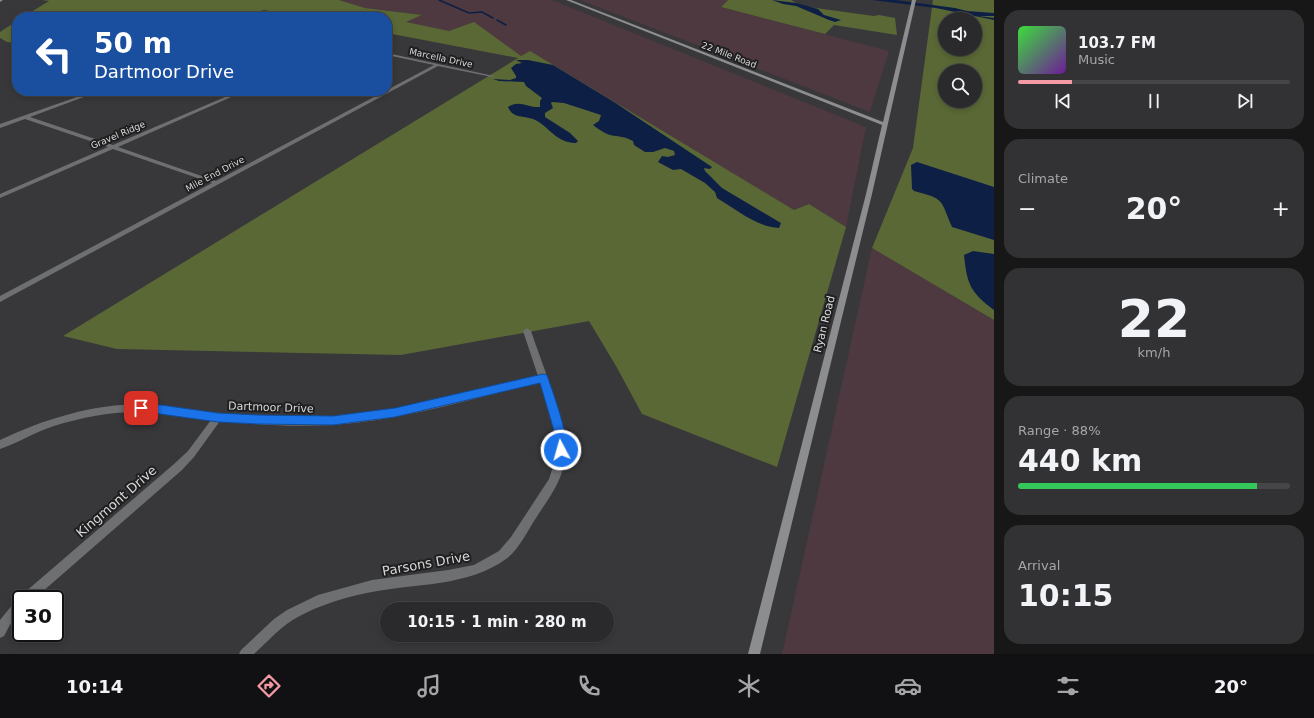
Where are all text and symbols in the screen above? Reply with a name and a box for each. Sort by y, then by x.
map controls [938,12,982,108]
button: sound [938,12,982,56]
text: 50 m [94,27,172,60]
icon: left [28,28,80,80]
text: 103.7 FM [1078,34,1156,52]
street label: 22 Mile Road [700,40,758,70]
street label: Marcella Drive [408,46,474,70]
text: Music [1078,52,1115,67]
text: Dartmoor Drive [94,61,234,82]
button: search [938,64,982,108]
icon: previous [1052,90,1074,112]
icon: pause [1143,90,1165,112]
icon: next [1234,90,1256,112]
street label: Gravel Ridge [89,119,147,151]
street label: Mile End Drive [184,154,247,194]
text: Climate [1018,171,1068,186]
text: 20° [1126,191,1182,226]
text: − [1018,196,1036,221]
text: + [1272,196,1290,221]
text: 22 [1118,289,1190,349]
street label: Ryan Road [811,294,838,354]
text: km/h [1138,345,1170,360]
pin [124,391,158,425]
icon: arrive [130,397,152,419]
street label: Dartmoor Drive [228,400,314,415]
text: Range · 88% [1018,423,1101,438]
position arrow [540,429,582,471]
text: 440 km [1018,443,1142,478]
street label: Kingmont Drive [73,462,160,540]
street label: Parsons Drive [381,548,471,579]
text: Arrival [1018,558,1060,573]
text: 10:15 [1018,578,1114,613]
speed limit sign: 30 [12,590,64,642]
text: 10:15 · 1 min · 280 m [407,613,587,631]
icon: directions [255,672,283,700]
icon: music [415,672,443,700]
icon: phone [575,672,603,700]
icon: climate [735,672,763,700]
icon: car [894,672,922,700]
icon: filters [1054,672,1082,700]
text: 10:14 [66,676,123,697]
text: 20° [1214,676,1248,697]

